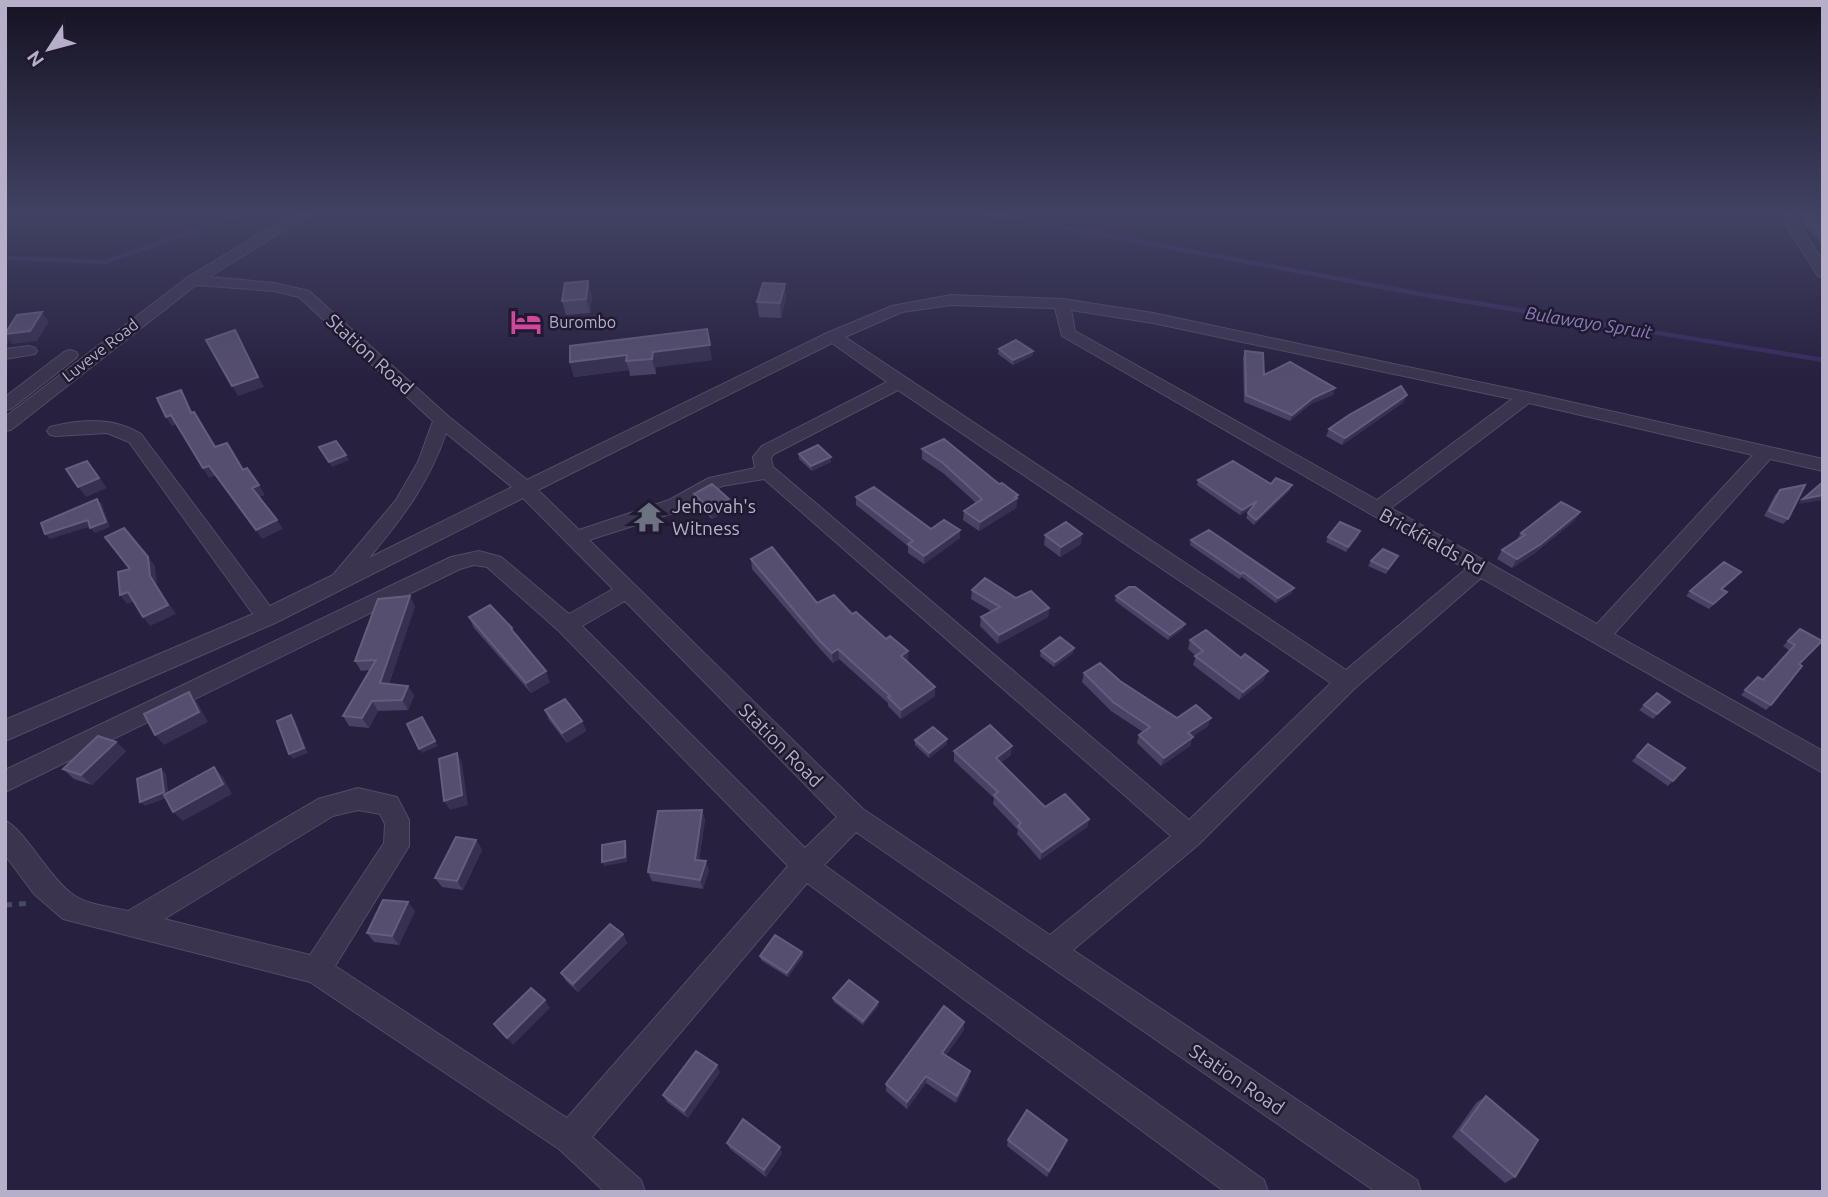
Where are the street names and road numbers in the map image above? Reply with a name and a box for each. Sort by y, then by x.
street label: Station Road [322,309,418,399]
street label: Luveve Road [59,315,141,385]
street label: Brickfields Rd [1376,503,1488,579]
street label: Station Road [735,699,827,791]
street label: Station Road [1186,1039,1288,1119]

